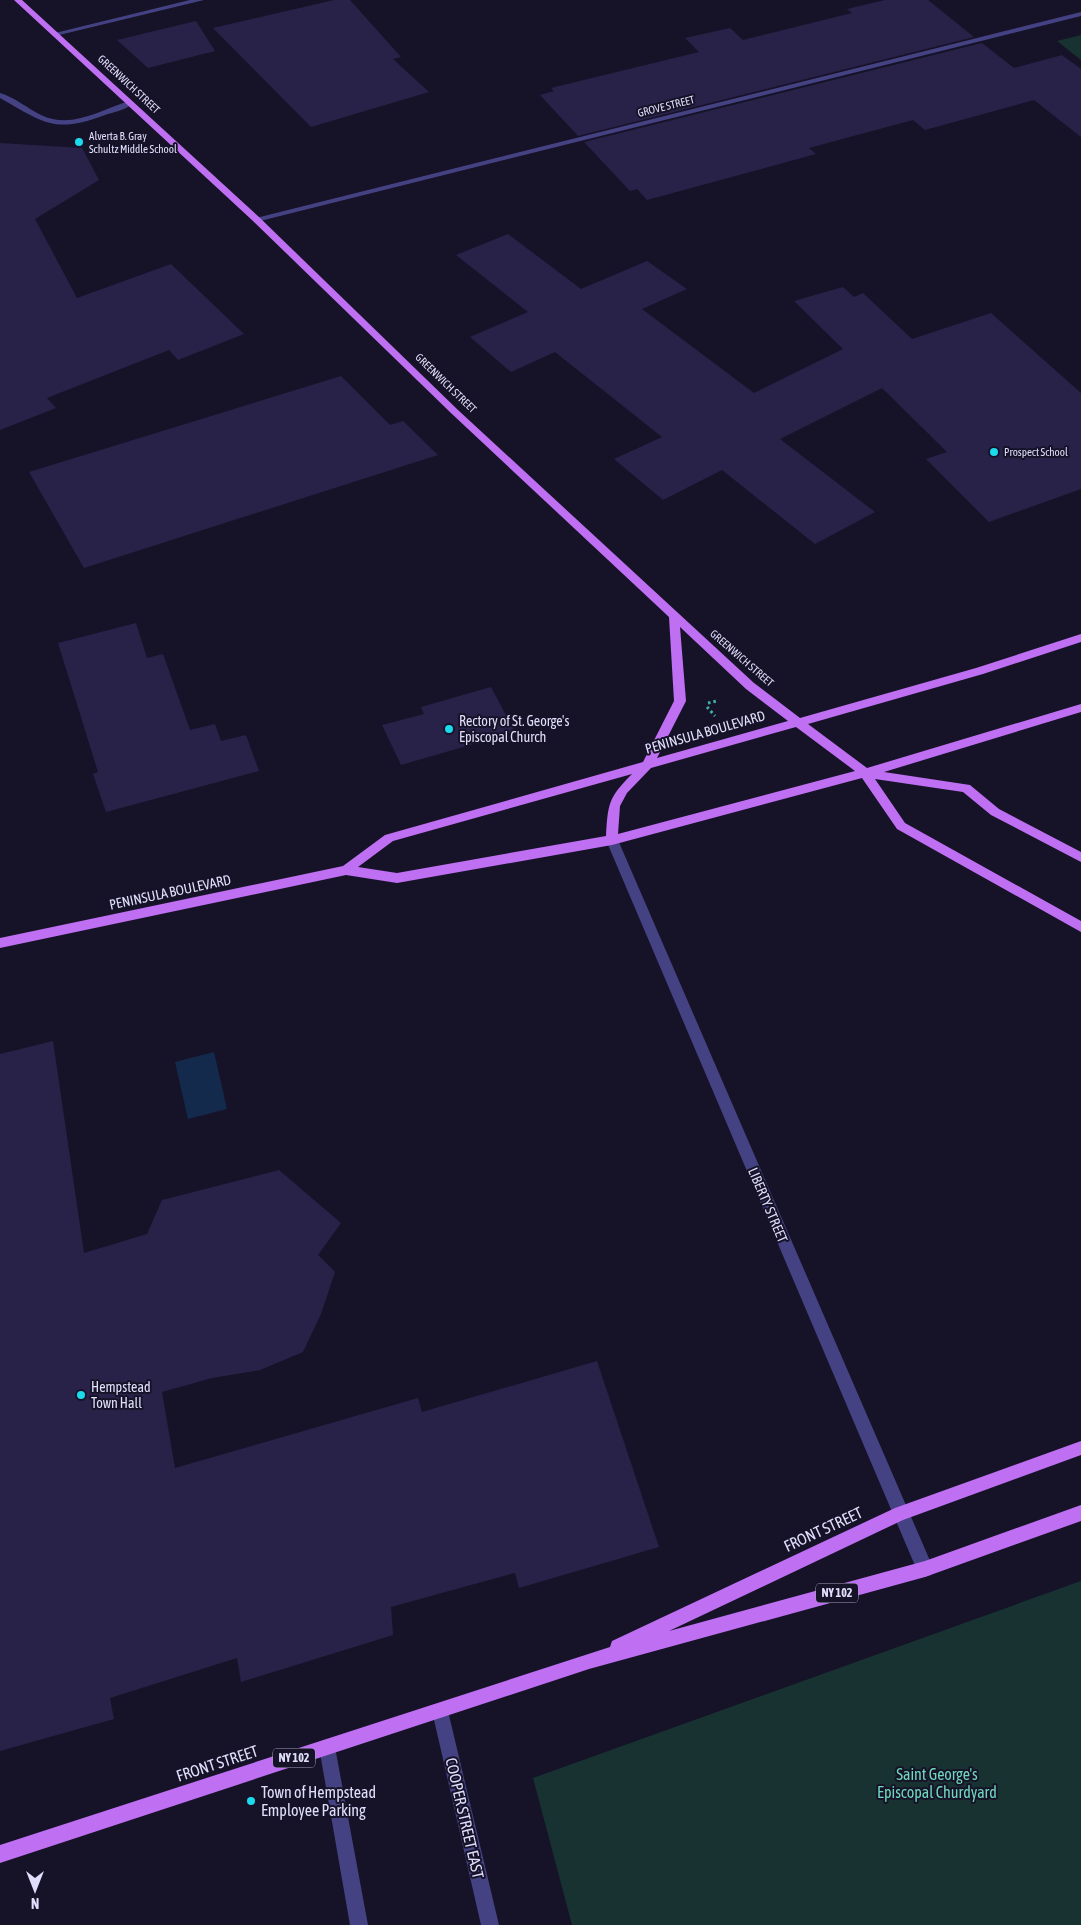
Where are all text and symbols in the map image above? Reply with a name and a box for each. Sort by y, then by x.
street label: GREENWICH STREET [96,52,162,116]
street label: GROVE STREET [636,93,696,119]
place label: Alverta B. Gray Schultz Middle School [89,130,177,155]
marker: Alverta B. Gray Schultz Middle School [73,136,85,148]
street label: GREENWICH STREET [413,351,479,415]
marker: Prospect School [988,446,1000,458]
place label: Prospect School [1004,446,1068,458]
street label: GREENWICH STREET [708,627,776,689]
street label: PENINSULA BOULEVARD [643,707,767,757]
place label: Rectory of St. George's Episcopal Church [459,713,569,745]
marker: Rectory of St. George's Episcopal Church [443,723,455,735]
street label: PENINSULA BOULEVARD [108,871,232,913]
street label: LIBERTY STREET [745,1165,791,1245]
place label: Hempstead Town Hall [91,1379,151,1411]
marker: Hempstead Town Hall [75,1389,87,1401]
street label: FRONT STREET [781,1503,865,1555]
road number: NY 102 [816,1584,858,1602]
street label: FRONT STREET [174,1741,260,1785]
road number: NY 102 [273,1749,315,1768]
street label: COOPER STREET EAST [442,1756,488,1880]
park label: Saint George's Episcopal Churdyard [877,1765,997,1802]
place label: Town of Hempstead Employee Parking [261,1783,376,1820]
marker: Town of Hempstead Employee Parking [245,1795,257,1807]
north arrow [10,1865,60,1915]
text: N [31,1895,39,1911]

